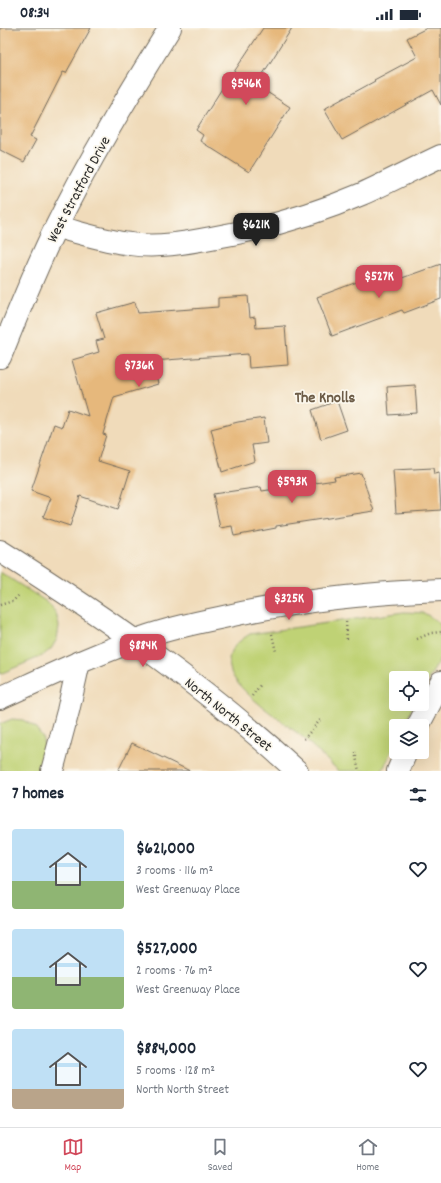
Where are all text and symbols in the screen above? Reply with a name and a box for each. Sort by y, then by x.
text: 08:34 [20,3,50,25]
pin: $546K [218,72,274,106]
text: $546K [231,75,261,94]
street label: West Stratford Drive [42,132,117,247]
pin: $621K [228,213,284,247]
text: $621K [242,216,270,235]
pin: $527K [351,265,407,299]
text: $527K [364,268,394,287]
pin: $736K [111,354,167,388]
text: $736K [124,357,154,376]
district label: The Knolls [295,387,356,410]
pin: $593K [264,470,320,504]
text: $593K [277,473,307,492]
pin: $325K [261,587,317,621]
text: $325K [274,590,304,609]
pin: $884K [115,634,171,668]
text: $884K [129,637,157,656]
map controls [389,671,429,759]
button: locate [389,671,429,711]
street label: North North Street [179,673,277,758]
button: layers [389,719,429,759]
text: 7 homes [12,783,64,807]
icon: filters [407,784,429,806]
text: $621,000 [136,838,195,862]
icon: home [44,845,92,893]
icon: heart [407,858,429,880]
text: 3 rooms · 116 m² [136,862,213,881]
text: West Greenway Place [136,881,240,900]
text: $527,000 [136,938,197,962]
icon: home [44,945,92,993]
icon: heart [407,958,429,980]
text: 2 rooms · 76 m² [136,962,212,981]
text: West Greenway Place [136,981,240,1000]
text: $884,000 [136,1038,196,1062]
icon: home [44,1045,92,1093]
icon: heart [407,1058,429,1080]
text: 5 rooms · 128 m² [136,1062,215,1081]
text: North North Street [136,1081,229,1100]
tab: Map [62,1136,84,1176]
tab: Saved [208,1136,232,1176]
tab: Home [356,1136,379,1176]

